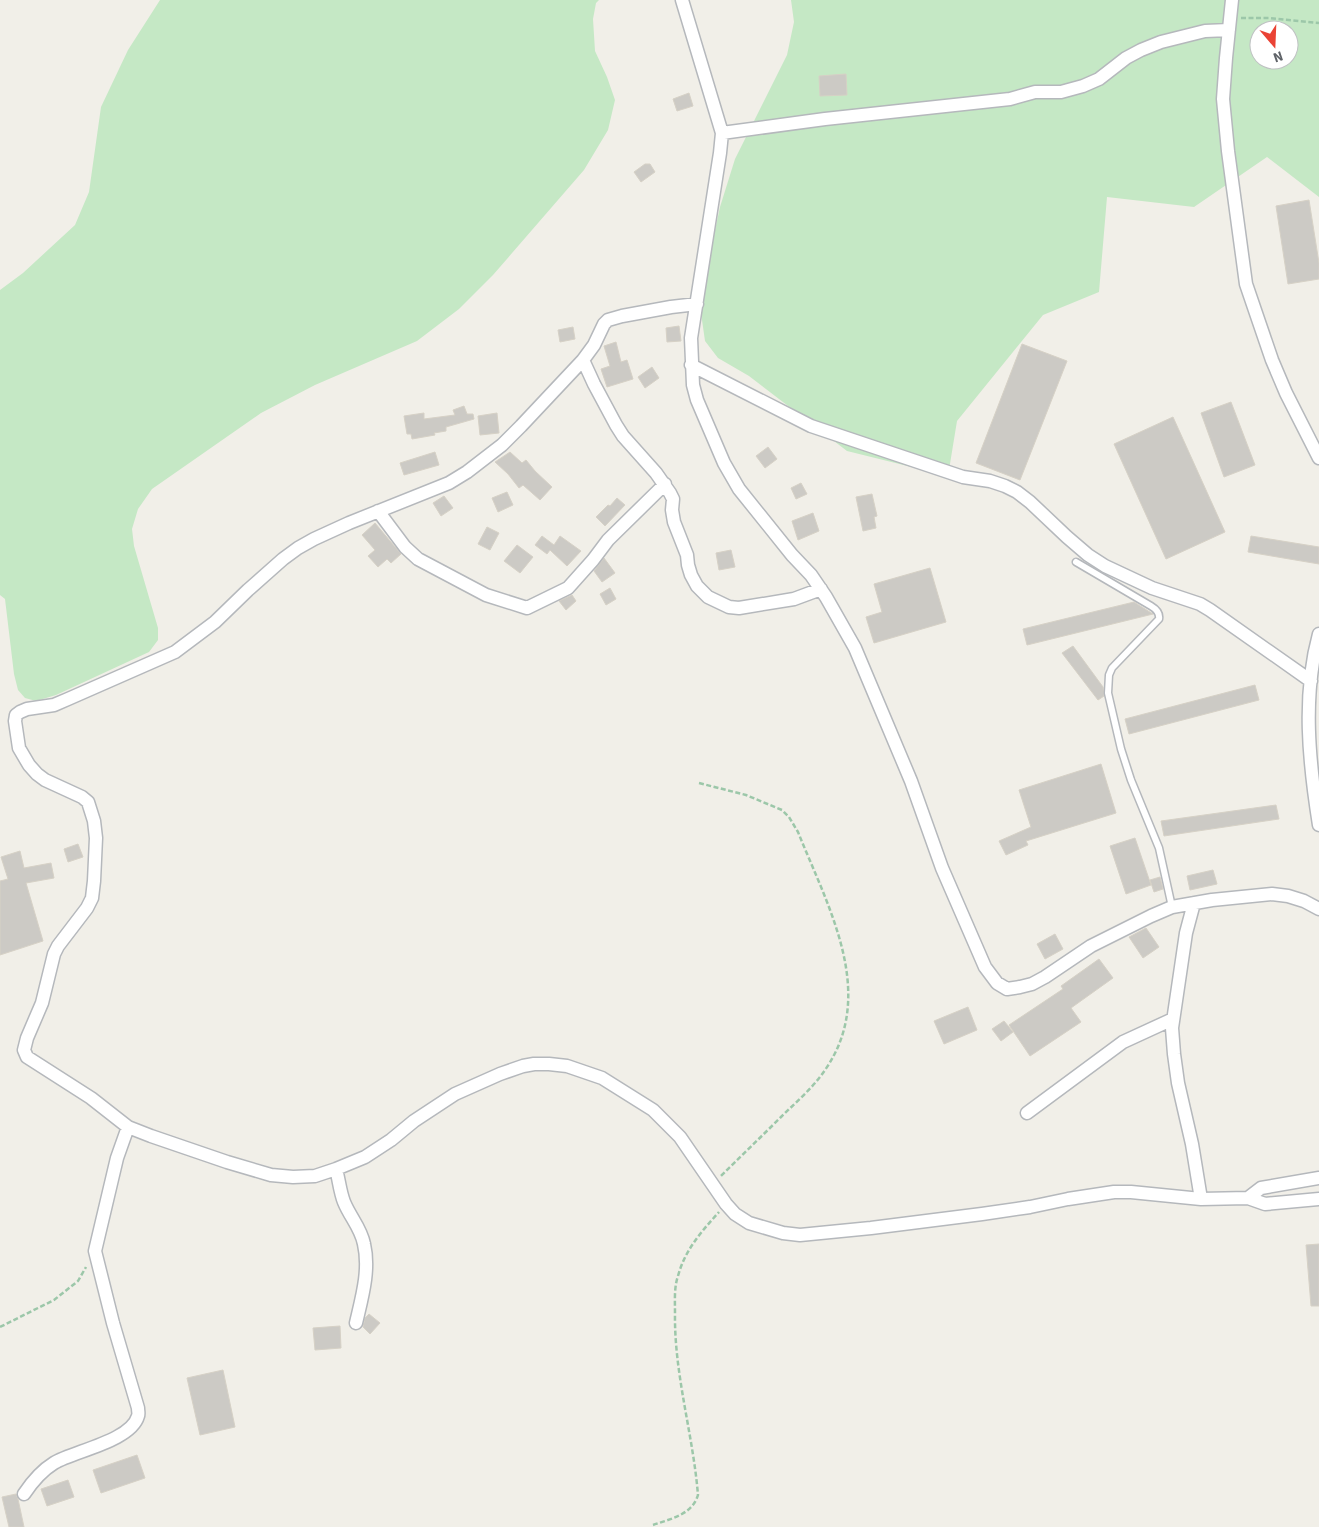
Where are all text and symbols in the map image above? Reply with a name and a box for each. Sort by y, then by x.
north arrow [1249,20,1299,70]
text: N [1270,45,1286,67]

